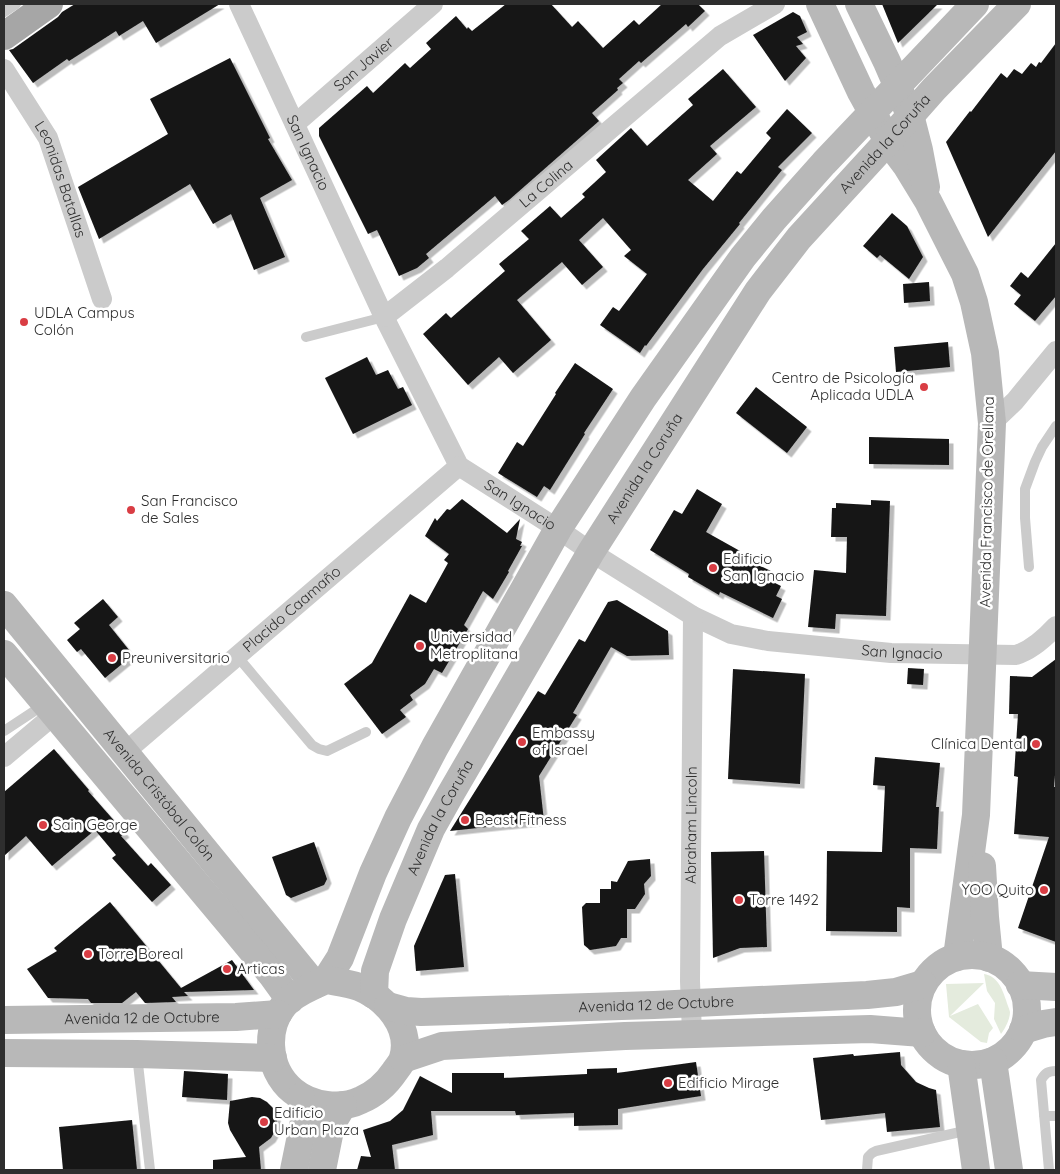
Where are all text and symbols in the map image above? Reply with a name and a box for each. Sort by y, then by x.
street label: San Javier [329,33,397,95]
street label: Avenida la Coruña [835,90,934,197]
street label: San Ignacio [283,112,334,193]
street label: Leonidas Batallas [31,117,91,240]
street label: La Colina [515,155,577,211]
place label: UDLA Campus Colón [34,303,135,339]
marker: UDLA Campus Colón [18,316,30,328]
place label: Centro de Psicología Aplicada UDLA [772,368,914,404]
marker: Centro de Psicología Aplicada UDLA [918,381,930,393]
street label: Avenida Francisco de Orellana [975,396,998,608]
street label: Avenida la Coruña [602,409,686,527]
street label: San Ignacio [481,475,560,534]
place label: San Francisco de Sales [141,491,238,527]
marker: San Francisco de Sales [125,504,137,516]
place label: Edificio San Ignacio [723,549,804,585]
street label: Placido Caamaño [238,561,345,656]
marker: Edificio San Ignacio [707,562,719,574]
place label: Universidad Metroplitana [430,627,518,663]
marker: Universidad Metroplitana [414,640,426,652]
street label: San Ignacio [861,640,943,663]
place label: Preuniversitario [122,648,230,667]
marker: Preuniversitario [106,652,118,664]
place label: Embassy of Israel [532,723,595,759]
street label: Avenida Cristóbal Colón [100,724,219,864]
place label: Clínica Dental [931,734,1026,753]
marker: Embassy of Israel [516,736,528,748]
marker: Clínica Dental [1030,738,1042,750]
street label: Avenida la Coruña [403,756,477,878]
street label: Abraham Lincoln [681,766,701,884]
place label: Beast Fitness [475,810,567,829]
marker: Beast Fitness [459,814,471,826]
place label: Sain George [53,815,138,834]
marker: Sain George [37,819,49,831]
place label: YOO Quito [961,880,1034,899]
marker: YOO Quito [1038,884,1050,896]
place label: Torre 1492 [749,890,819,909]
marker: Torre 1492 [733,894,745,906]
place label: Torre Boreal [98,944,183,963]
marker: Torre Boreal [82,948,94,960]
place label: Articas [237,959,285,978]
marker: Articas [221,963,233,975]
street label: Avenida 12 de Octubre [578,991,734,1016]
street label: Avenida 12 de Octubre [64,1007,220,1028]
place label: Edificio Mirage [678,1073,779,1092]
marker: Edificio Mirage [662,1077,674,1089]
place label: Edificio Urban Plaza [274,1103,359,1139]
marker: Edificio Urban Plaza [258,1116,270,1128]

